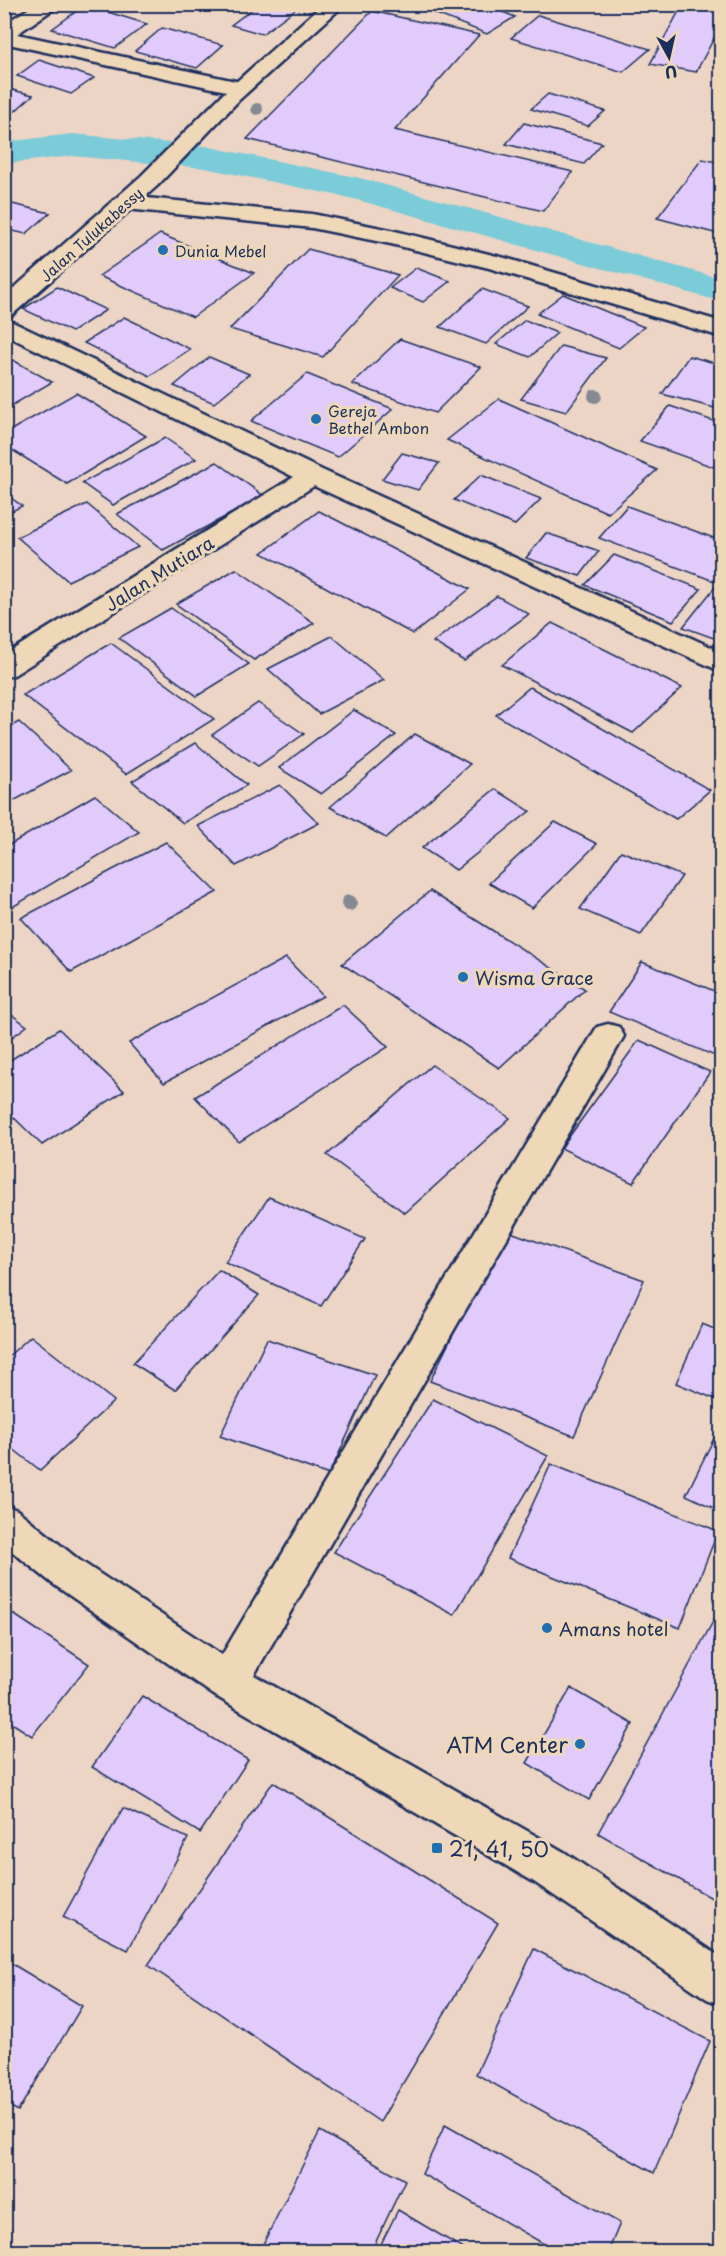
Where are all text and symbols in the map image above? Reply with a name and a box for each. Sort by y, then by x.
north arrow [639,27,699,87]
text: U [664,60,679,86]
street label: Jalan Tulukabessy [34,181,148,287]
place label: Dunia Mebel [175,239,266,262]
marker: Dunia Mebel [156,243,170,257]
place label: Gereja Bethel Ambon [328,399,429,439]
marker: Gereja Bethel Ambon [309,412,323,426]
street label: Jalan Mutiara [99,528,219,617]
place label: Wisma Grace [475,964,594,991]
marker: Wisma Grace [456,970,470,984]
place label: Amans hotel [559,1615,668,1642]
marker: Amans hotel [540,1621,554,1635]
place label: ATM Center [446,1728,568,1760]
marker: ATM Center [573,1737,587,1751]
place label: 21, 41, 50 [449,1832,549,1864]
marker: 21, 41, 50 [430,1841,444,1855]

